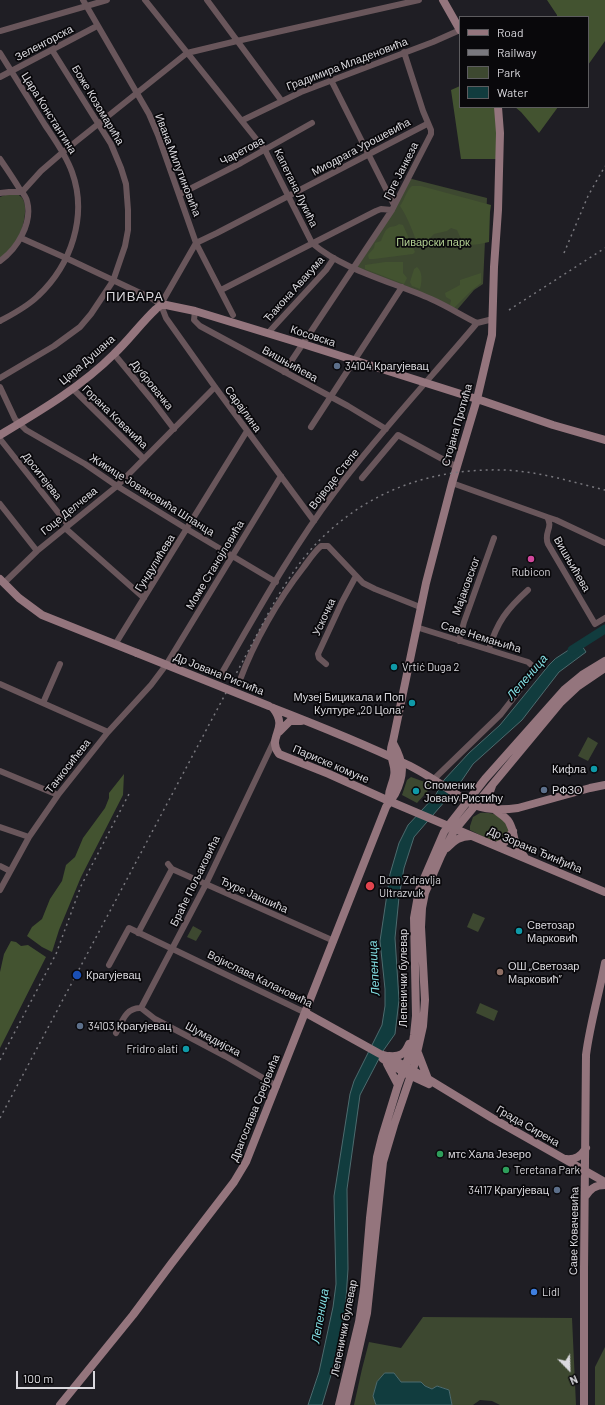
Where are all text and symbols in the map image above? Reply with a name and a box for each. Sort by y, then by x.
legend [459,16,589,108]
street label: Зеленгорска [13,22,75,64]
text: Road [497,25,524,39]
street label: Градимира Младеновића [284,35,410,93]
text: Railway [497,45,536,59]
street label: Боже Козомарића [69,63,127,147]
text: Park [497,65,521,79]
street label: Цара Константина [19,70,79,156]
text: Water [497,85,528,99]
street label: Ивана Милутиновића [152,112,204,218]
street label: Миодрага Урошевића [309,115,413,179]
street label: Чаретова [218,134,266,168]
street label: Грге Јанкеза [381,140,421,202]
street label: Капетана Лукића [271,147,321,229]
park label: Пиварски парк [396,235,470,249]
street label: Ђакона Авакума [261,253,327,325]
district label: ПИВАРА [106,289,164,305]
street label: Косовска [289,323,337,349]
street label: Цара Душана [57,332,117,388]
street label: Вишњићева [260,343,320,385]
street label: Дубровачка [128,357,176,413]
place label: 34104 Крагујевац [345,359,429,373]
marker: 34104 Крагујевац [332,361,342,371]
street label: Горана Ковачића [79,382,151,452]
street label: Стојана Протића [439,382,475,468]
street label: Сарајлина [222,383,264,435]
street label: Војводе Степе [306,446,362,512]
street label: Доситејева [19,450,65,502]
street label: Жикице Јовановића Шпанца [87,451,217,539]
street label: Гоце Делчева [38,484,100,538]
street label: Моме Станојловића [183,518,247,612]
street label: Гундулићева [132,532,178,594]
street label: Вишњићева [551,534,593,594]
marker: Rubicon [526,554,536,564]
street label: Мајаковског [449,555,483,617]
place label: Rubicon [511,565,551,579]
street label: Ускочка [310,596,338,638]
street label: Саве Немањића [439,619,523,655]
street label: Др Јована Ристића [172,650,266,698]
water label: Лепеница [503,651,551,703]
place label: Vrtić Duga 2 [402,660,459,674]
marker: Vrtić Duga 2 [389,662,399,672]
place label: Музеј Бицикала и Поп Културе „20 Цола” [293,690,404,716]
marker: Музеј Бицикала и Поп Културе „20 Цола” [407,698,417,708]
street label: Танкосићева [43,736,93,796]
street label: Париске комуне [291,742,371,786]
place label: Кифла [552,762,586,776]
marker: Кифла [589,764,599,774]
place label: Споменик Јовану Ристићу [424,778,503,804]
place label: РФЗО [552,783,583,797]
marker: РФЗО [539,785,549,795]
marker: Споменик Јовану Ристићу [411,786,421,796]
street label: Др Зорана Ђинђића [486,824,584,876]
street label: Браће Пољаковића [167,833,223,929]
place label: Dom Zdravlja Ultrazvuk [379,873,441,899]
street label: Ђуре Јакшића [218,874,290,916]
marker: Dom Zdravlja Ultrazvuk [364,880,376,892]
place label: Светозар Марковић [527,918,578,944]
marker: Светозар Марковић [514,926,524,936]
street label: Лепенички булевар [396,929,410,1027]
water label: Лепеница [365,940,383,996]
street label: Војислава Калановића [205,948,315,1010]
place label: ОШ „Светозар Марковић” [508,959,579,985]
marker: ОШ „Светозар Марковић” [495,967,505,977]
place label: Крагујевац [86,968,141,982]
marker: Крагујевац [71,969,83,981]
place label: 34103 Крагујевац [88,1019,171,1033]
street label: Шумадијска [183,1019,243,1059]
marker: 34103 Крагујевац [75,1021,85,1031]
place label: Fridro alati [126,1042,178,1056]
marker: Fridro alati [181,1044,191,1054]
street label: Драгослава Срејовића [227,1052,283,1164]
street label: Града Сирена [494,1103,562,1149]
place label: мтс Хала Језеро [448,1147,531,1161]
marker: мтс Хала Језеро [435,1149,445,1159]
place label: Teretana Park [514,1163,580,1177]
marker: Teretana Park [501,1165,511,1175]
place label: 34117 Крагујевац [468,1183,549,1197]
marker: 34117 Крагујевац [552,1185,562,1195]
street label: Саве Ковачевића [567,1187,581,1275]
street label: Лепенички булевар [328,1278,360,1378]
place label: Lidl [542,1285,560,1299]
marker: Lidl [529,1287,539,1297]
water label: Лепеница [308,1288,332,1344]
north arrow [549,1349,589,1389]
scale bar [18,1363,97,1389]
text: 100 m [23,1371,53,1385]
text: N [568,1373,580,1388]

